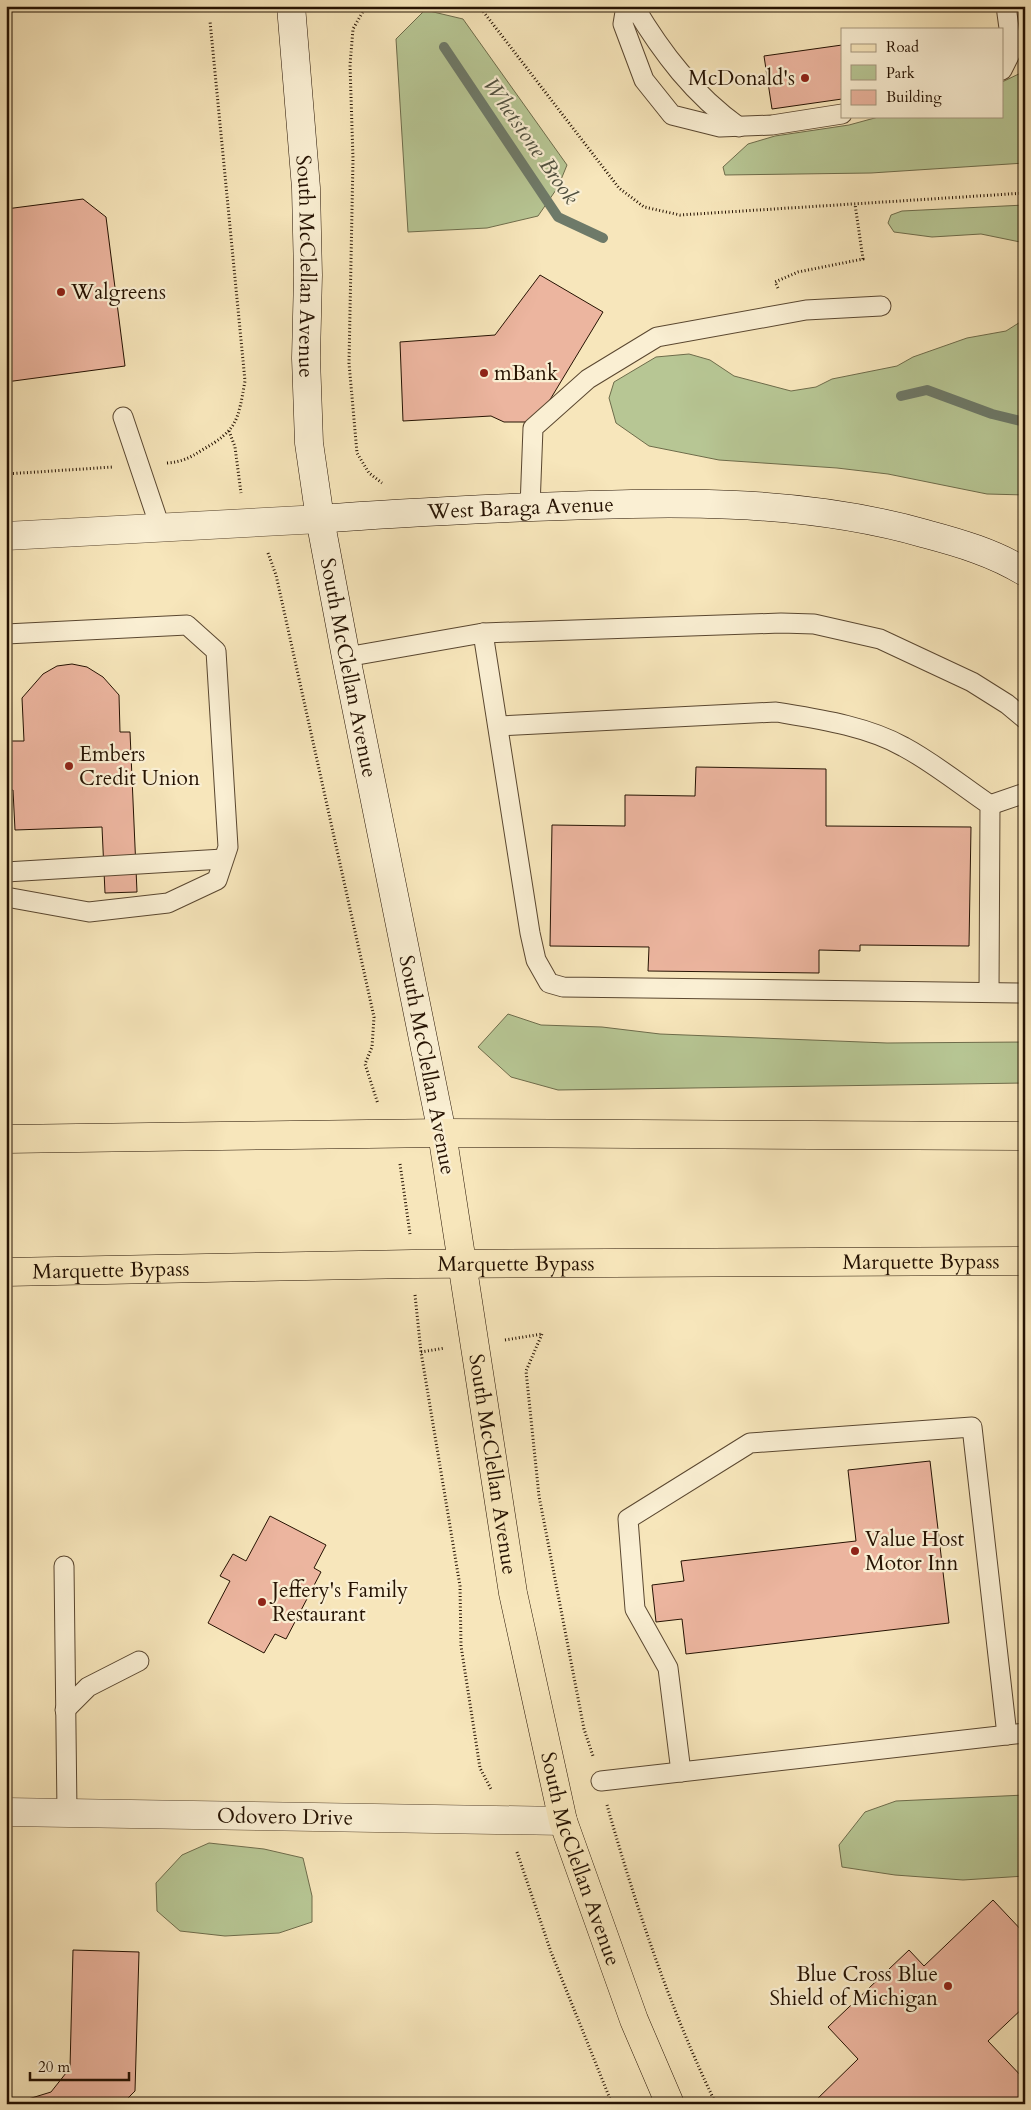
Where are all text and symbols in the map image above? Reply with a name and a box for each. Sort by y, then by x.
legend [841,28,1004,118]
text: Road [886,37,919,57]
text: Park [886,63,915,83]
place label: McDonald's [688,64,795,93]
water label: Whetstone Brook [476,71,586,211]
marker: McDonald's [799,72,811,84]
text: Building [886,87,942,107]
street label: South McClellan Avenue [289,154,323,378]
place label: Walgreens [70,278,166,307]
marker: Walgreens [55,286,67,298]
place label: mBank [494,359,559,388]
marker: mBank [478,367,490,379]
street label: West Baraga Avenue [426,490,614,526]
street label: South McClellan Avenue [313,556,384,780]
place label: Embers Credit Union [79,740,200,793]
marker: Embers Credit Union [63,760,75,772]
street label: South McClellan Avenue [391,953,463,1177]
street label: Marquette Bypass [842,1247,1000,1276]
street label: Marquette Bypass [437,1249,595,1278]
street label: Marquette Bypass [32,1254,190,1286]
street label: South McClellan Avenue [462,1352,524,1577]
place label: Value Host Motor Inn [865,1525,964,1578]
marker: Value Host Motor Inn [849,1545,861,1557]
place label: Jeffery's Family Restaurant [269,1576,408,1629]
marker: Jeffery's Family Restaurant [256,1596,268,1608]
street label: South McClellan Avenue [534,1749,628,1970]
street label: Odovero Drive [217,1801,353,1832]
place label: Blue Cross Blue Shield of Michigan [769,1960,938,2013]
marker: Blue Cross Blue Shield of Michigan [942,1980,954,1992]
scale bar [30,2050,129,2082]
text: 20 m [38,2057,70,2077]

